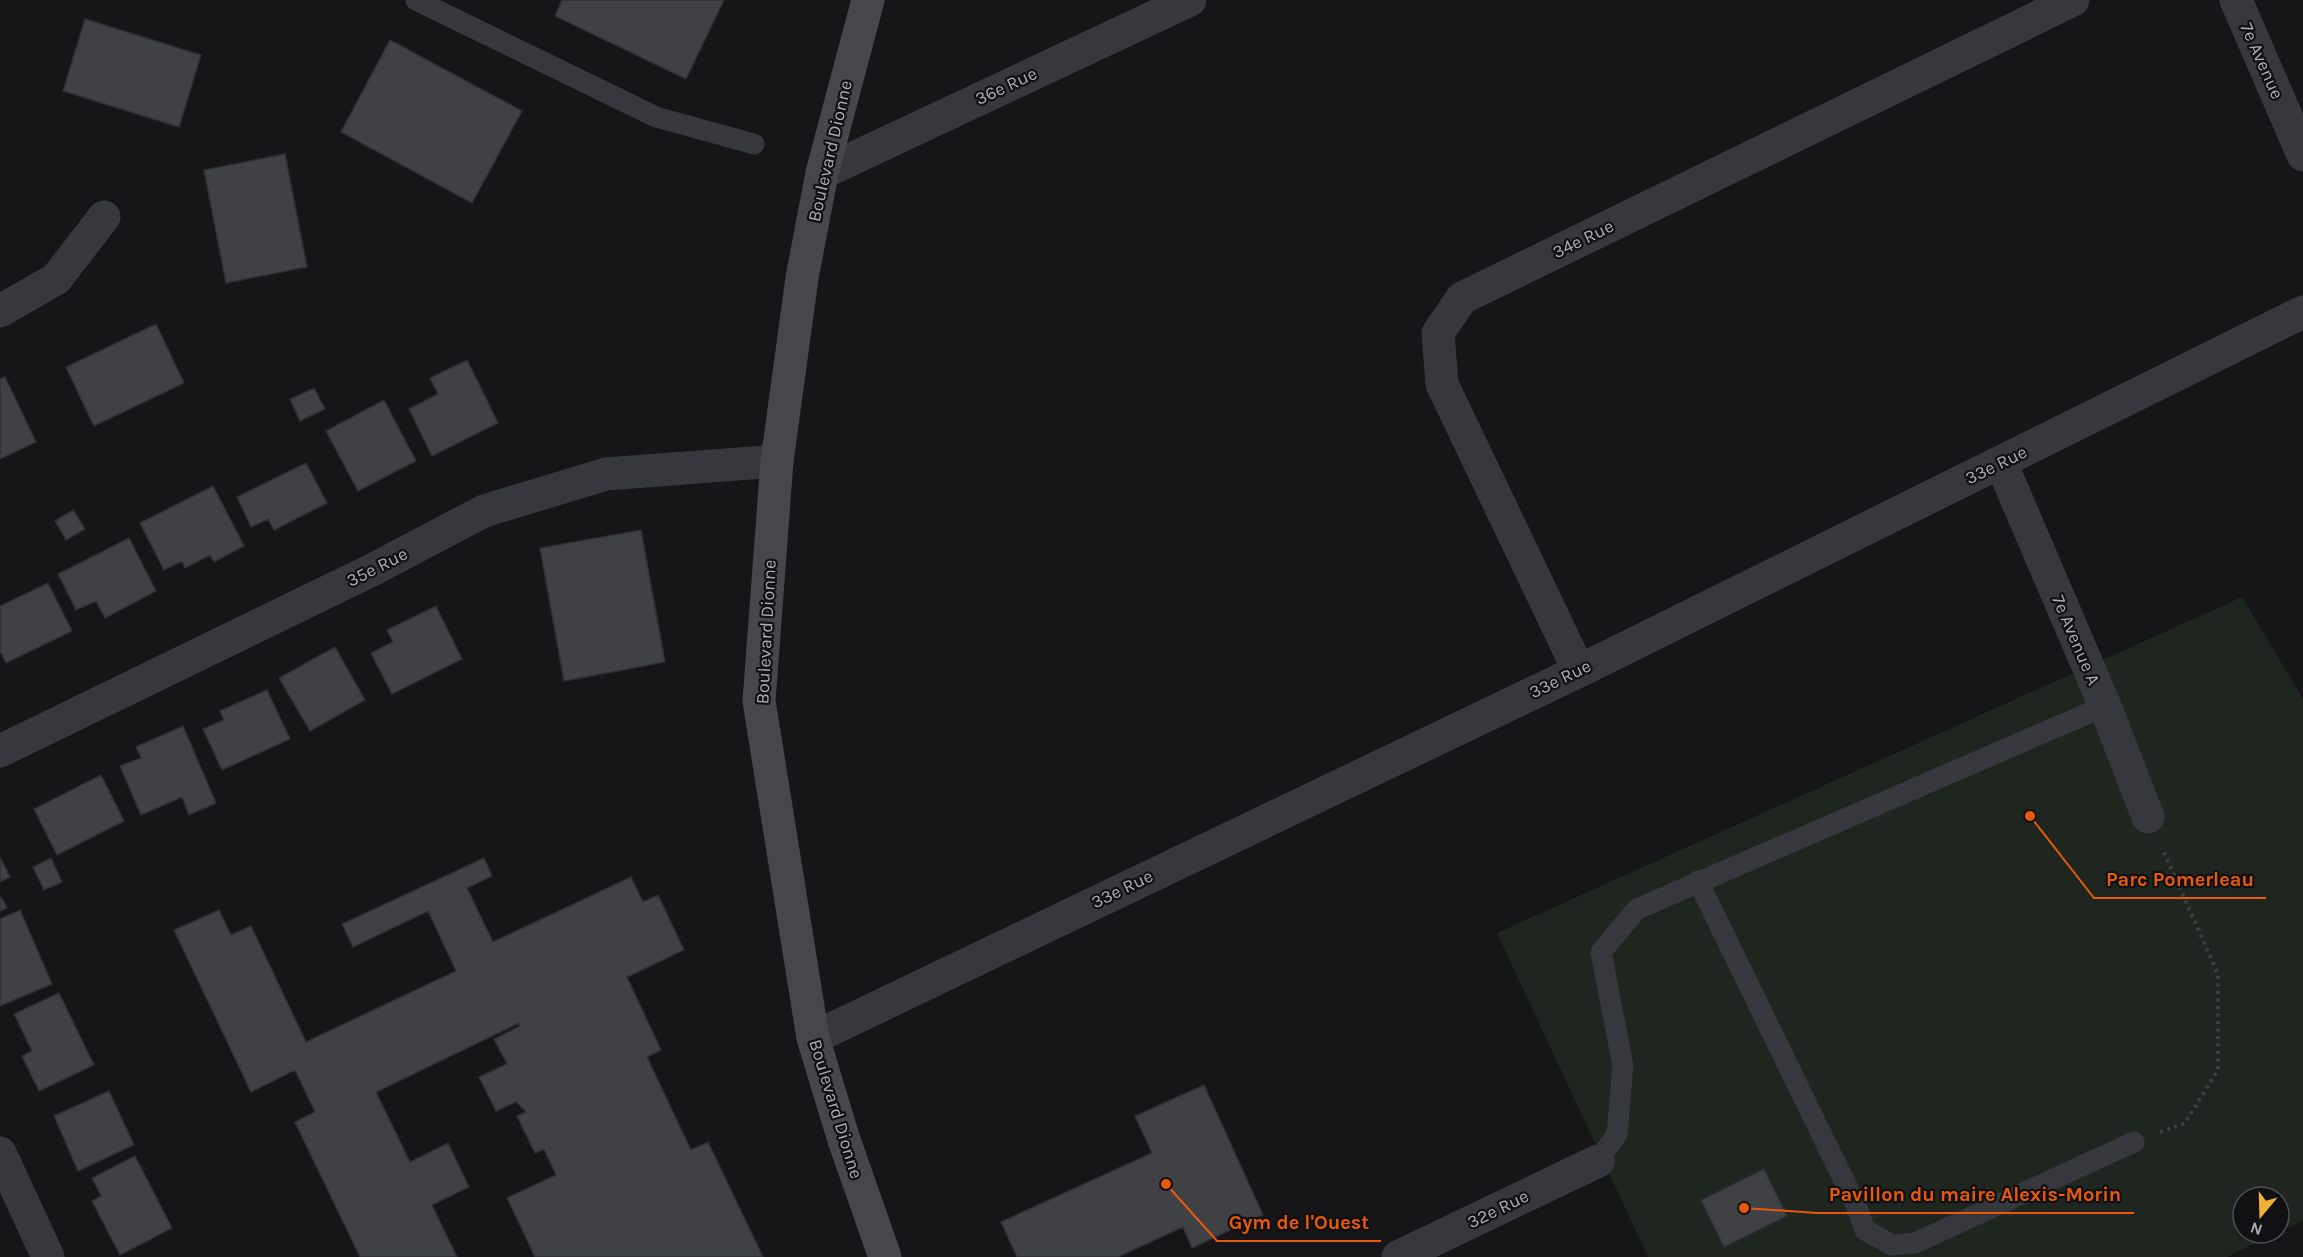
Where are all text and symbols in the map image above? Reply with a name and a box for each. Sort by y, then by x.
street label: 7e Avenue [2235,19,2289,103]
street label: 36e Rue [972,62,1040,110]
street label: Boulevard Dionne [803,78,857,224]
street label: 34e Rue [1549,215,1617,263]
street label: 33e Rue [1962,441,2030,489]
street label: 35e Rue [343,542,411,592]
street label: Boulevard Dionne [751,559,781,705]
street label: 7e Avenue A [2047,592,2105,688]
street label: 33e Rue [1526,655,1594,703]
callout: Parc Pomerleau [2094,860,2266,898]
street label: 33e Rue [1088,865,1156,913]
text: Parc Pomerleau [2106,868,2254,891]
street label: Boulevard Dionne [804,1037,868,1181]
callout: Pavillon du maire Alexis-Morin [1817,1175,2134,1213]
text: Pavillon du maire Alexis-Morin [1829,1183,2121,1206]
street label: 32e Rue [1464,1185,1532,1233]
north arrow [2231,1185,2291,1245]
callout: Gym de l'Ouest [1217,1203,1381,1241]
text: Gym de l'Ouest [1229,1211,1369,1234]
text: N [2248,1218,2265,1240]

